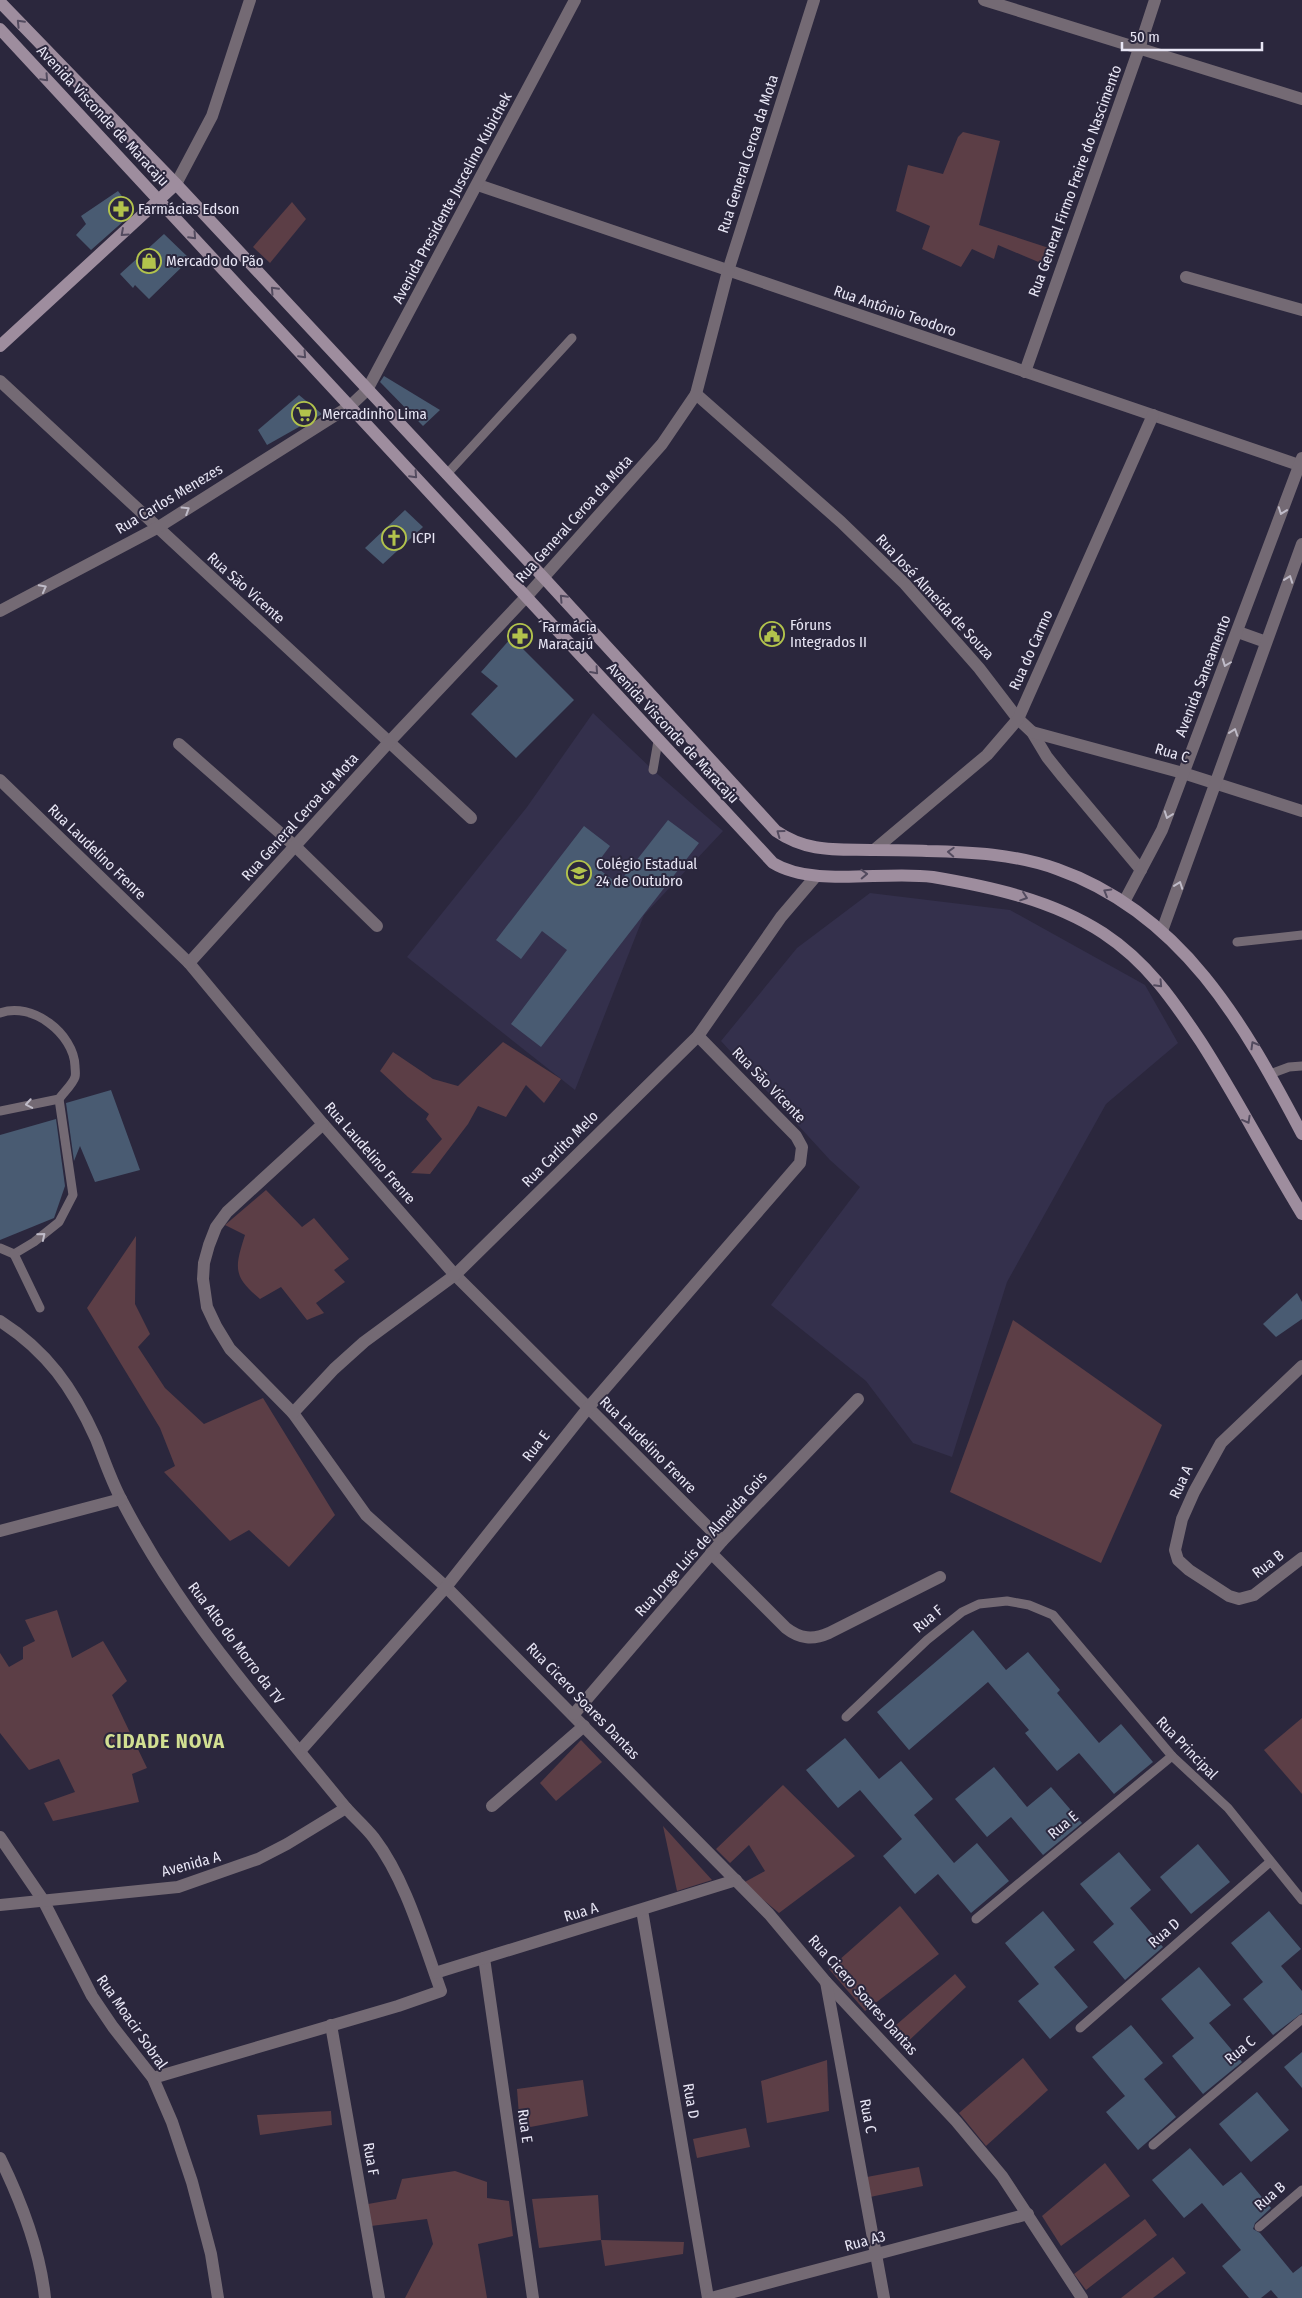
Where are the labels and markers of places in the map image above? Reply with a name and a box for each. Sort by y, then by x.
pharmacy icon: Farmácias Edson [108,196,134,222]
place label: Farmácias Edson [138,200,240,218]
shop icon: Mercado do Pão [136,248,162,274]
place label: Mercado do Pão [166,252,264,270]
supermarket icon: Mercadinho Lima [291,401,317,427]
place label: Mercadinho Lima [322,405,427,423]
church icon: ICPI [381,525,407,551]
place label: ICPI [412,529,435,547]
place label: Fóruns Integrados II [790,616,867,651]
place label: ´Farmácia Maracajú [538,618,597,653]
public building icon: Fóruns Integrados II [759,621,785,647]
pharmacy icon: ´Farmácia Maracajú [507,623,533,649]
place label: Colégio Estadual 24 de Outubro [596,855,697,890]
school or university icon: Colégio Estadual 24 de Outubro [566,860,592,886]

